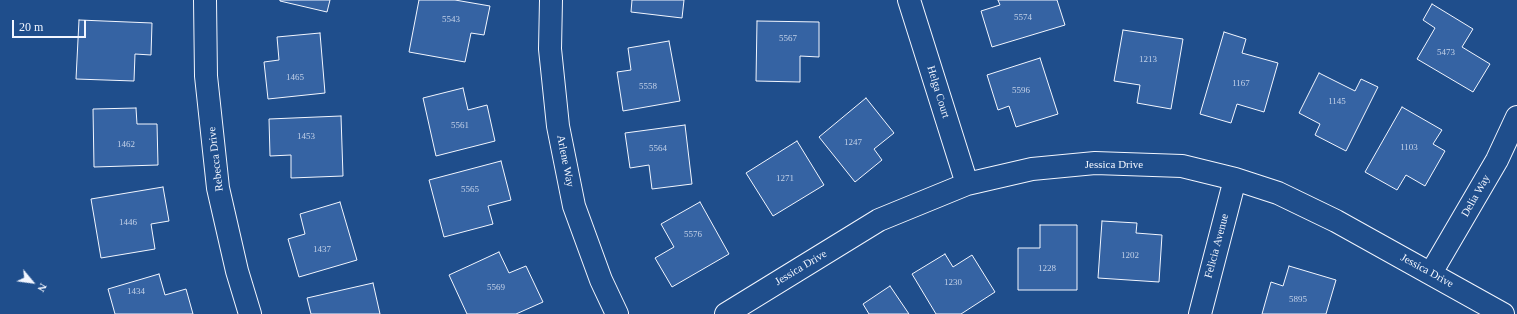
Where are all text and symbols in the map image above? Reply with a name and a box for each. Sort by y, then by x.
scale bar [14,12,88,38]
house number: 5574 [1014,13,1032,23]
house number: 5543 [442,15,460,25]
text: 20 m [19,20,43,34]
house number: 5567 [779,34,797,44]
house number: 5473 [1437,48,1455,58]
house number: 1213 [1139,55,1157,65]
street label: Helga Court [924,64,952,120]
house number: 1465 [286,73,304,83]
house number: 1167 [1232,79,1250,89]
house number: 5558 [639,82,657,92]
house number: 5596 [1012,86,1030,96]
house number: 1145 [1328,97,1346,107]
house number: 5561 [451,121,469,131]
street label: Rebecca Drive [205,126,227,192]
house number: 1453 [297,132,315,142]
street label: Arlene Way [554,134,576,188]
house number: 1247 [844,138,862,148]
house number: 1462 [117,140,135,150]
house number: 1103 [1400,143,1418,153]
house number: 5564 [649,144,667,154]
street label: Jessica Drive [1085,158,1143,172]
street label: Delia Way [1459,173,1493,219]
house number: 1271 [776,174,794,184]
house number: 5565 [461,185,479,195]
street label: Felicia Avenue [1202,212,1232,280]
house number: 1446 [119,218,137,228]
house number: 5576 [684,230,702,240]
house number: 1437 [313,245,331,255]
street label: Jessica Drive [773,247,829,289]
house number: 1202 [1121,251,1139,261]
street label: Jessica Drive [1398,251,1456,291]
north arrow [12,262,52,302]
house number: 1228 [1038,264,1056,274]
house number: 1230 [944,278,962,288]
text: N [35,281,50,294]
house number: 5569 [487,283,505,293]
house number: 1434 [127,287,145,297]
house number: 5895 [1289,295,1307,305]

